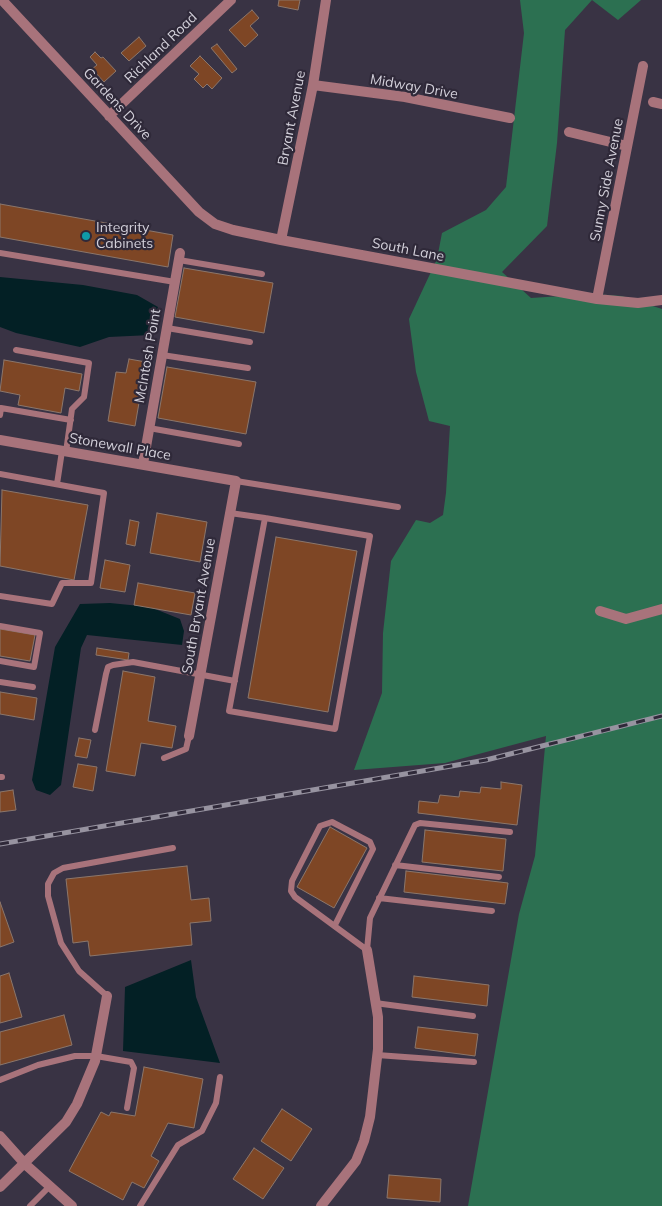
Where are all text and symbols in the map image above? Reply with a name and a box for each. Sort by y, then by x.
street label: Richland Road [121,9,201,87]
street label: Gardens Drive [79,65,155,143]
street label: Bryant Avenue [275,69,309,167]
street label: Midway Drive [369,71,459,103]
street label: Sunny Side Avenue [587,117,627,243]
place label: Integrity Cabinets [96,220,153,252]
marker: Integrity Cabinets [80,230,92,242]
street label: South Lane [370,235,446,265]
street label: McIntosh Point [131,307,165,405]
street label: Stonewall Place [68,430,172,464]
street label: South Bryant Avenue [179,537,219,675]

